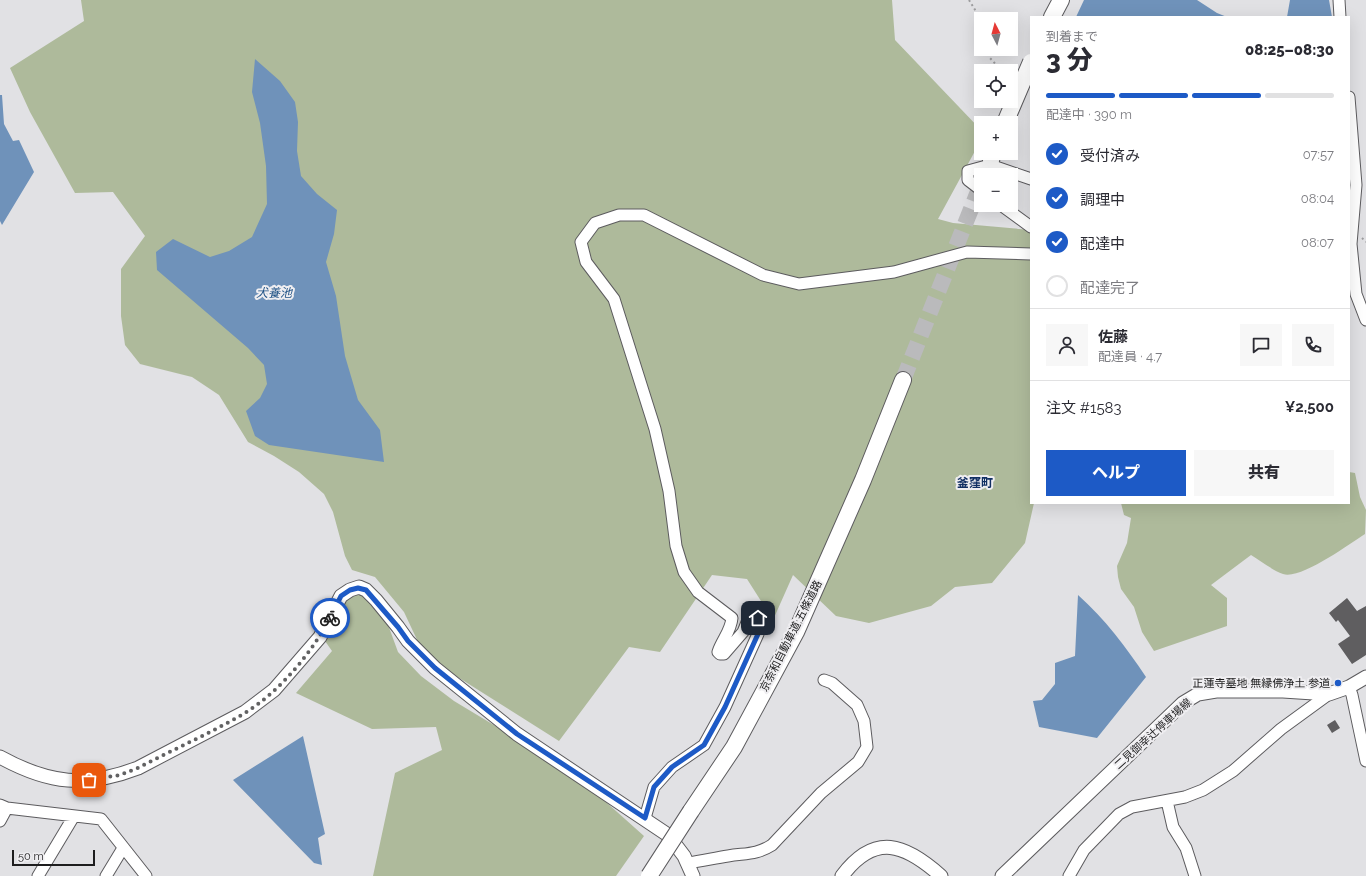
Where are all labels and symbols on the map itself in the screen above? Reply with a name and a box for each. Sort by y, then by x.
north arrow [974,12,1018,56]
water label: 犬養池 [256,286,293,300]
district label: 釜窪町 [957,476,993,490]
street label: 京奈和自動車道;五條道路 [757,578,825,694]
courier [310,598,350,638]
pin [741,601,775,635]
place label: 正蓮寺墓地 無縁佛浄土 参道 [1192,677,1330,690]
marker: 正蓮寺墓地 無縁佛浄土 参道 [1333,678,1343,688]
street label: 二見御幸辻停車場線 [1112,696,1194,772]
pin [72,763,106,797]
scale bar [12,848,95,867]

